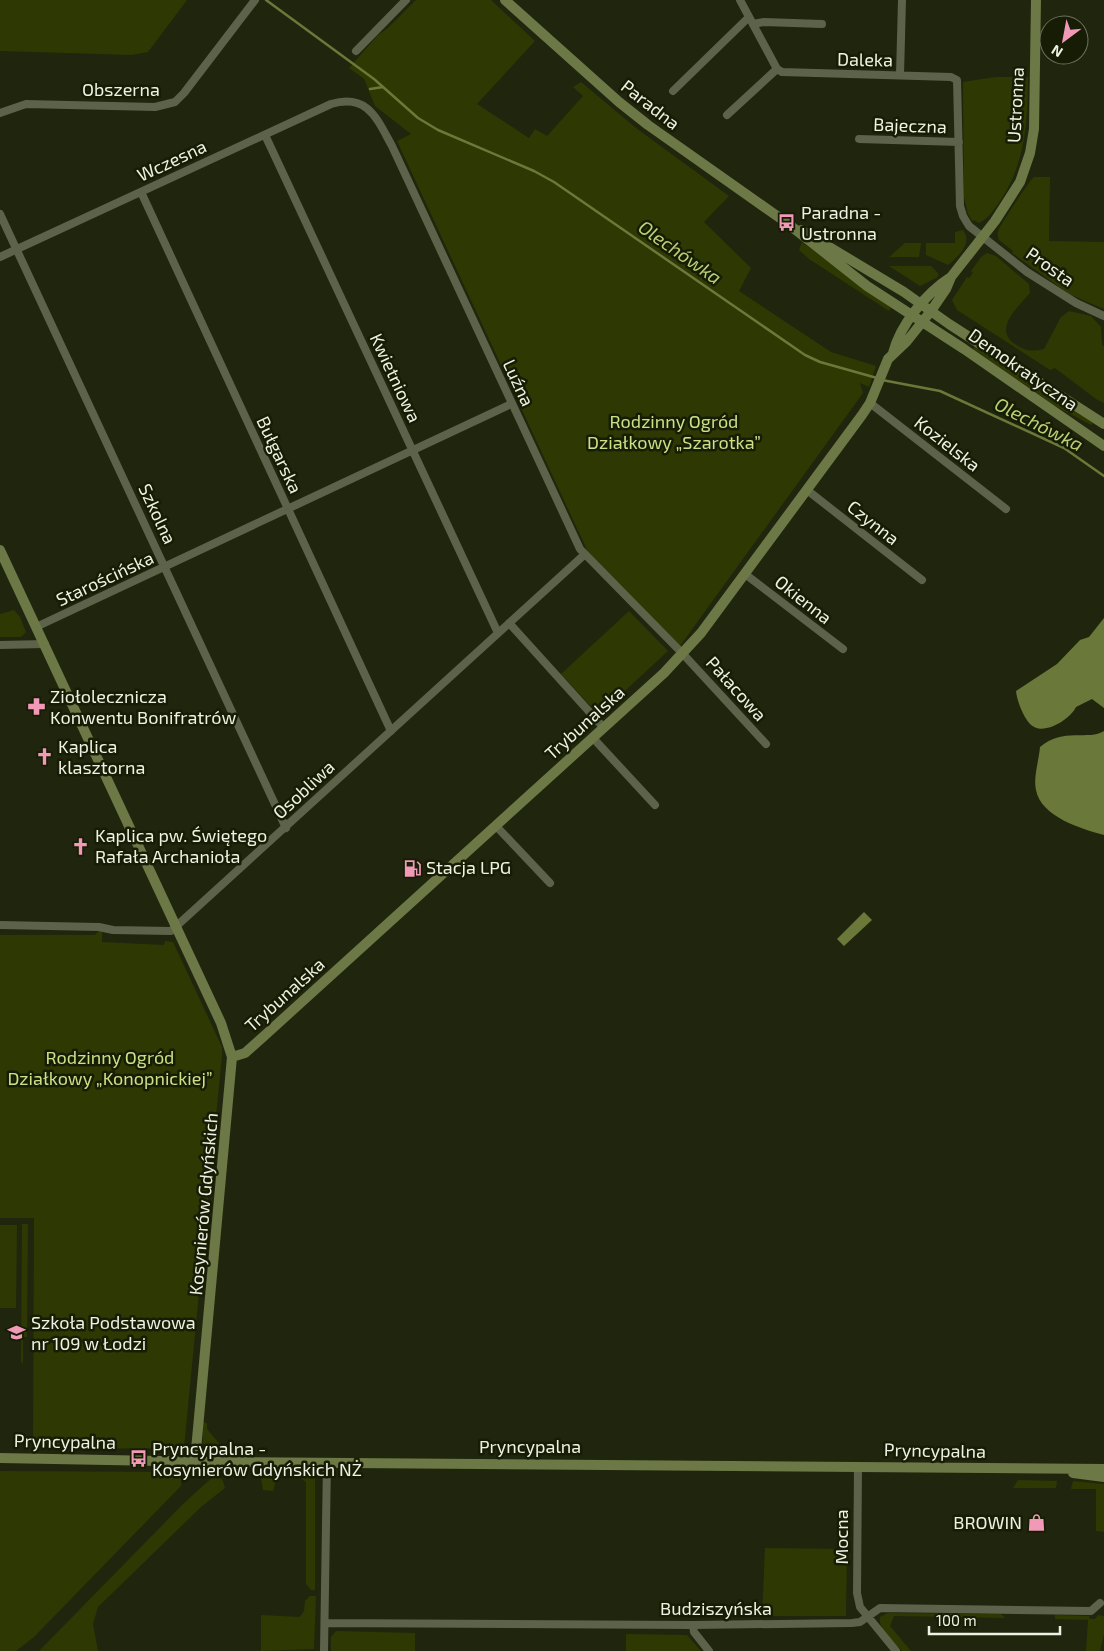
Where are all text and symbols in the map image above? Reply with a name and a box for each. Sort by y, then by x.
north arrow [1039,15,1089,65]
text: N [1048,42,1066,61]
street label: Daleka [837,48,893,70]
street label: Ustronna [1002,66,1028,143]
street label: Paradna [617,75,684,134]
street label: Obszerna [82,78,160,100]
street label: Bajeczna [873,113,947,137]
street label: Wczesna [133,135,210,186]
place label: Paradna - Ustronna [801,201,881,244]
bus stop icon: Paradna - Ustronna [777,213,797,233]
water label: Olechówka [634,215,726,289]
street label: Prosta [1022,242,1079,291]
street label: Demokratyczna [965,323,1083,415]
street label: Kwietniowa [366,330,426,426]
street label: Luźna [499,356,539,409]
water label: Olechówka [991,391,1087,456]
park label: Rodzinny Ogród Działkowy „Szarotka” [587,410,761,453]
street label: Kozielska [910,411,985,476]
street label: Bułgarska [252,413,307,497]
street label: Szkolna [134,480,181,547]
street label: Czynna [843,495,904,549]
street label: Starościńska [52,546,157,610]
street label: Okienna [771,570,836,628]
street label: Pałacowa [702,651,772,725]
street label: Trybunalska [540,681,629,764]
place label: Ziołolecznicza Konwentu Bonifratrów [50,685,236,728]
pharmacy icon: Ziołolecznicza Konwentu Bonifratrów [26,697,46,717]
place label: Kaplica klasztorna [58,735,145,778]
church icon: Kaplica klasztorna [34,747,54,767]
street label: Osobliwa [268,755,339,823]
place label: Kaplica pw. Świętego Rafała Archanioła [95,824,267,867]
church icon: Kaplica pw. Świętego Rafała Archanioła [71,836,91,856]
place label: Stacja LPG [426,856,511,878]
fuel station icon: Stacja LPG [402,858,422,878]
street label: Trybunalska [240,953,329,1036]
park label: Rodzinny Ogród Działkowy „Konopnickiej” [7,1046,213,1089]
street label: Kosynierów Gdyńskich [184,1112,222,1296]
place label: Szkoła Podstawowa nr 109 w Łodzi [31,1311,196,1354]
school or university icon: Szkoła Podstawowa nr 109 w Łodzi [7,1323,27,1343]
street label: Pryncypalna [14,1429,116,1453]
street label: Pryncypalna [479,1435,581,1457]
place label: Pryncypalna - Kosynierów Gdyńskich NŻ [152,1437,362,1480]
street label: Pryncypalna [884,1438,986,1462]
bus stop icon: Pryncypalna - Kosynierów Gdyńskich NŻ [128,1449,148,1469]
street label: Mocna [830,1509,852,1565]
place label: BROWIN [953,1511,1022,1533]
shop icon: BROWIN [1026,1513,1046,1533]
street label: Budziszyńska [660,1597,772,1619]
scale bar [929,1604,1060,1636]
text: 100 m [936,1611,977,1629]

